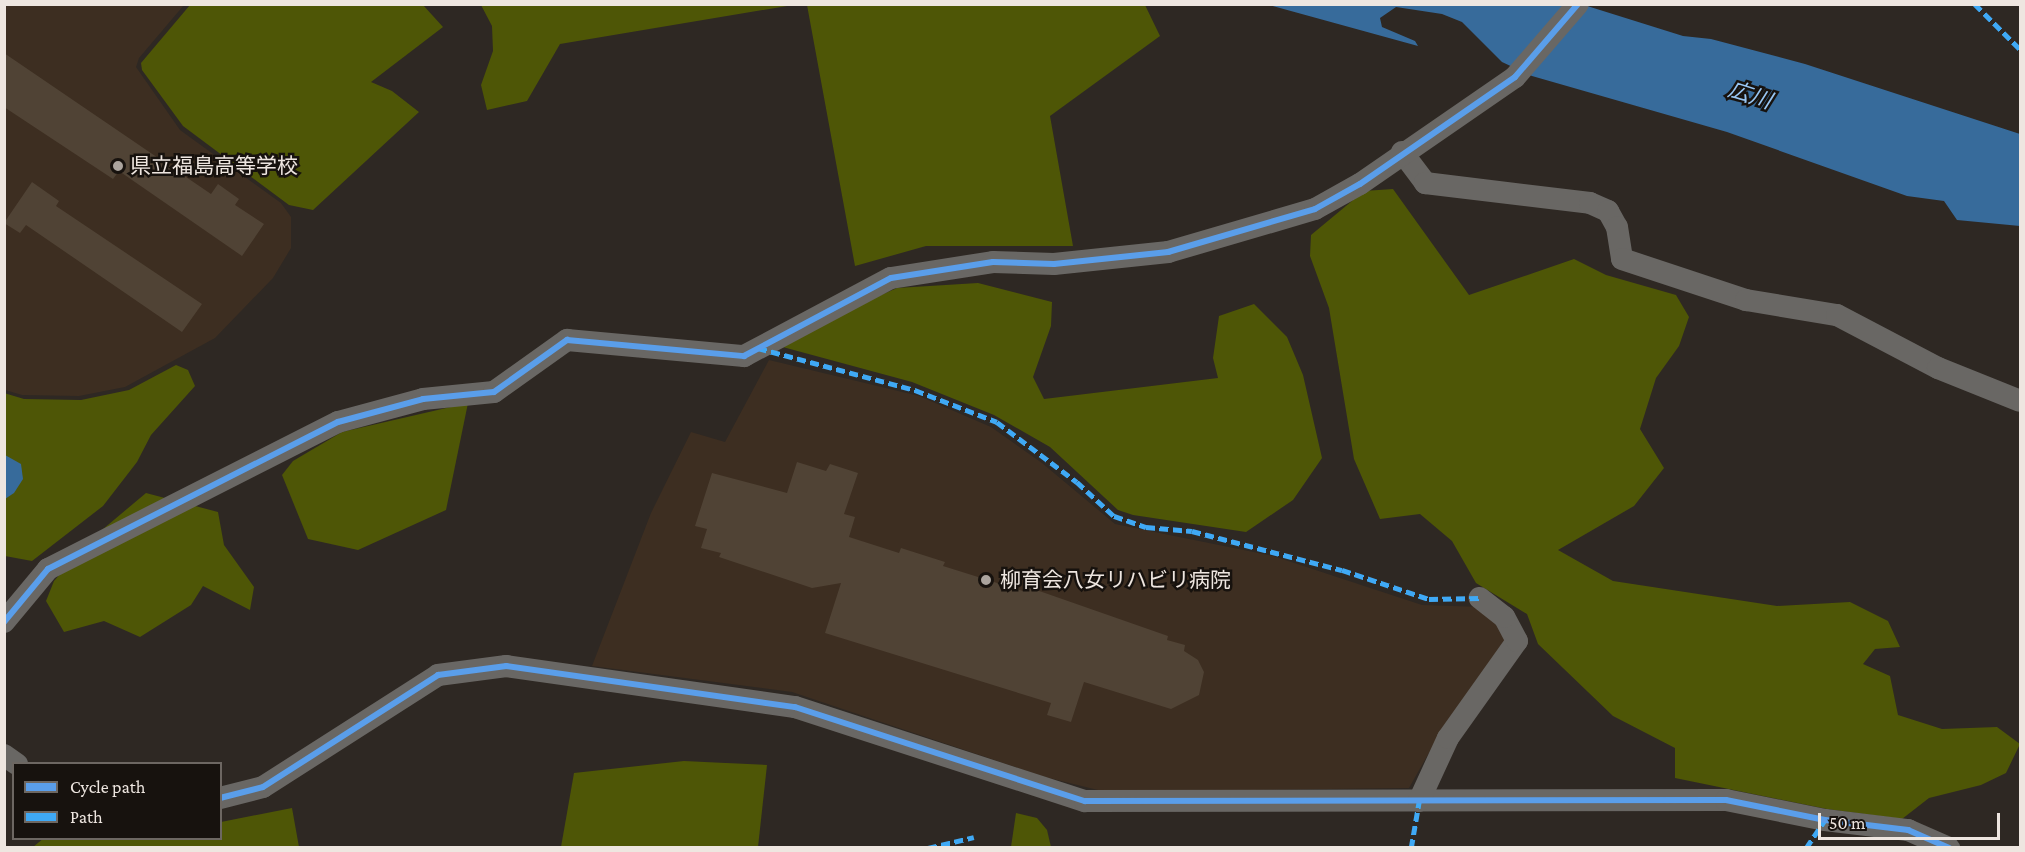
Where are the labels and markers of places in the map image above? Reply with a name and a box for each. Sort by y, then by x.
place label: 県立福島高等学校 [130,153,298,179]
marker: 県立福島高等学校 [111,159,125,173]
place label: 柳育会八女リハビリ病院 [1000,567,1231,593]
marker: 柳育会八女リハビリ病院 [977,571,995,589]

